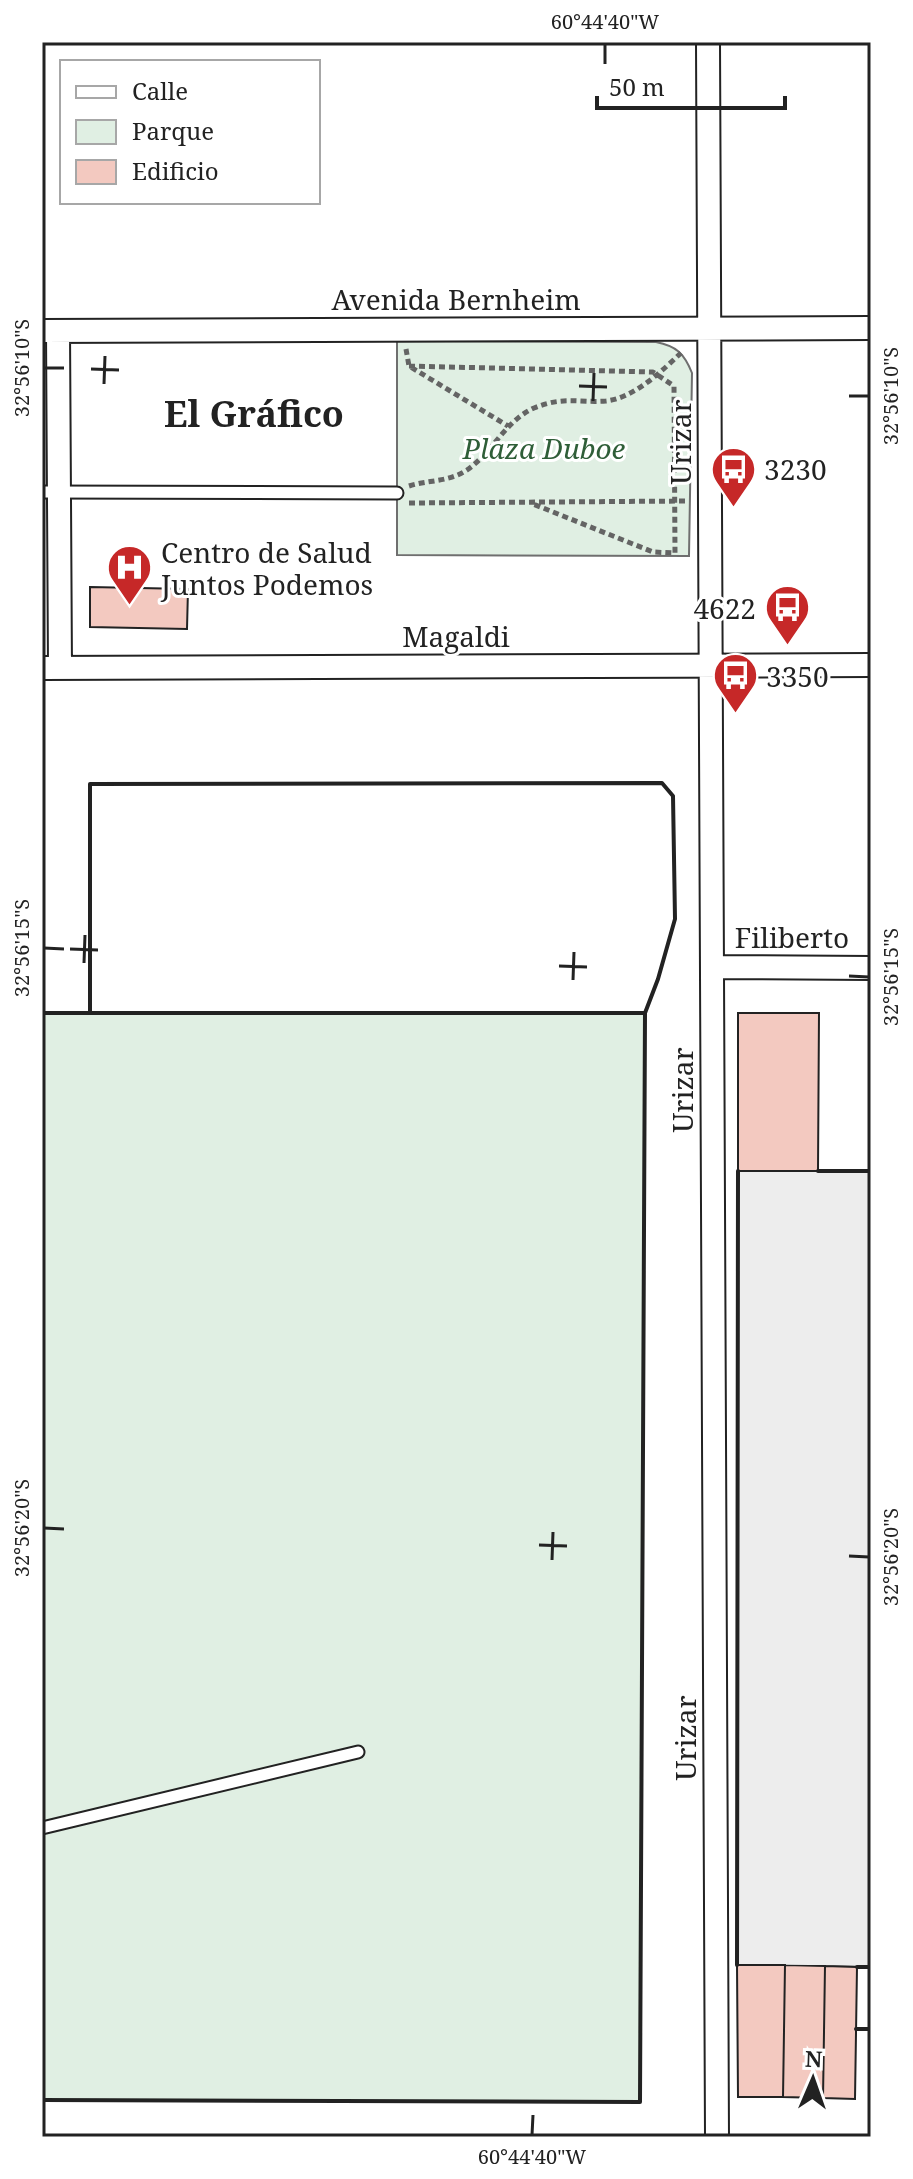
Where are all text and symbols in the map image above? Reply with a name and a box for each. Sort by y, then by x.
text: 60°44'40"W [551,8,659,35]
legend [60,60,320,204]
scale bar [597,60,785,110]
text: 50 m [609,70,665,103]
text: Calle [132,74,188,107]
text: Parque [132,114,214,147]
text: Edificio [132,154,219,187]
street label: Avenida Bernheim [331,280,581,318]
text: 32°56'10"S [8,319,35,417]
text: 32°56'10"S [877,347,904,445]
district label: El Gráfico [164,389,344,438]
street label: Urizar [661,399,699,485]
park label: Plaza Duboe [462,429,625,467]
bus stop icon: 3230 [709,445,757,508]
place label: 3230 [764,450,827,488]
place label: Centro de Salud Juntos Podemos [160,533,373,603]
hospital icon: Centro de Salud Juntos Podemos [106,544,154,607]
bus stop icon: 4622 [763,584,811,647]
place label: 4622 [693,589,756,627]
street label: Magaldi [402,617,510,655]
bus stop icon: 3350 [711,652,759,715]
place label: 3350 [766,657,829,695]
text: 32°56'15"S [8,899,35,997]
street label: Filiberto [735,918,849,956]
text: 32°56'15"S [877,928,904,1026]
street label: Urizar [663,1047,701,1133]
text: 32°56'20"S [8,1479,35,1577]
text: 32°56'20"S [877,1508,904,1606]
street label: Urizar [666,1695,704,1781]
north arrow [773,2039,853,2119]
text: N [805,2043,823,2073]
text: 60°44'40"W [478,2143,586,2170]

